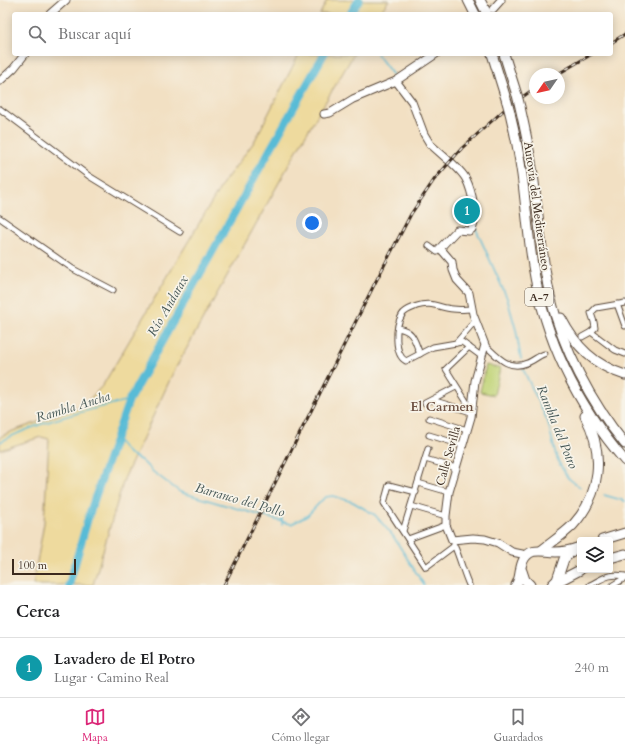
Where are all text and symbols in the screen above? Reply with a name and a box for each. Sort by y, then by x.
search box [12,12,613,56]
icon: search [26,23,48,45]
text: Buscar aquí [58,24,131,44]
north arrow [529,68,565,104]
street label: Autovía del Mediterráneo [520,141,554,272]
pin: 1 [454,196,480,226]
your location [302,213,322,233]
water label: Río Andarax [143,272,193,340]
road number: A-7 [525,288,553,306]
water label: Rambla del Potro [532,383,582,471]
water label: Rambla Ancha [34,387,112,427]
district label: El Carmen [410,398,474,416]
street label: Calle Sevilla [432,424,464,488]
water label: Barranco del Pollo [193,479,287,521]
map controls [577,537,613,573]
button: layers [577,537,613,573]
scale bar [12,557,76,576]
text: 100 m [18,558,47,573]
text: Cerca [16,600,60,623]
text: Lavadero de El Potro [54,649,195,669]
text: 1 [26,659,32,677]
text: 240 m [575,659,609,677]
text: Lugar · Camino Real [54,669,169,687]
tab: Mapa [82,706,108,745]
tab: Cómo llegar [272,706,330,745]
tab: Guardados [493,706,543,745]

